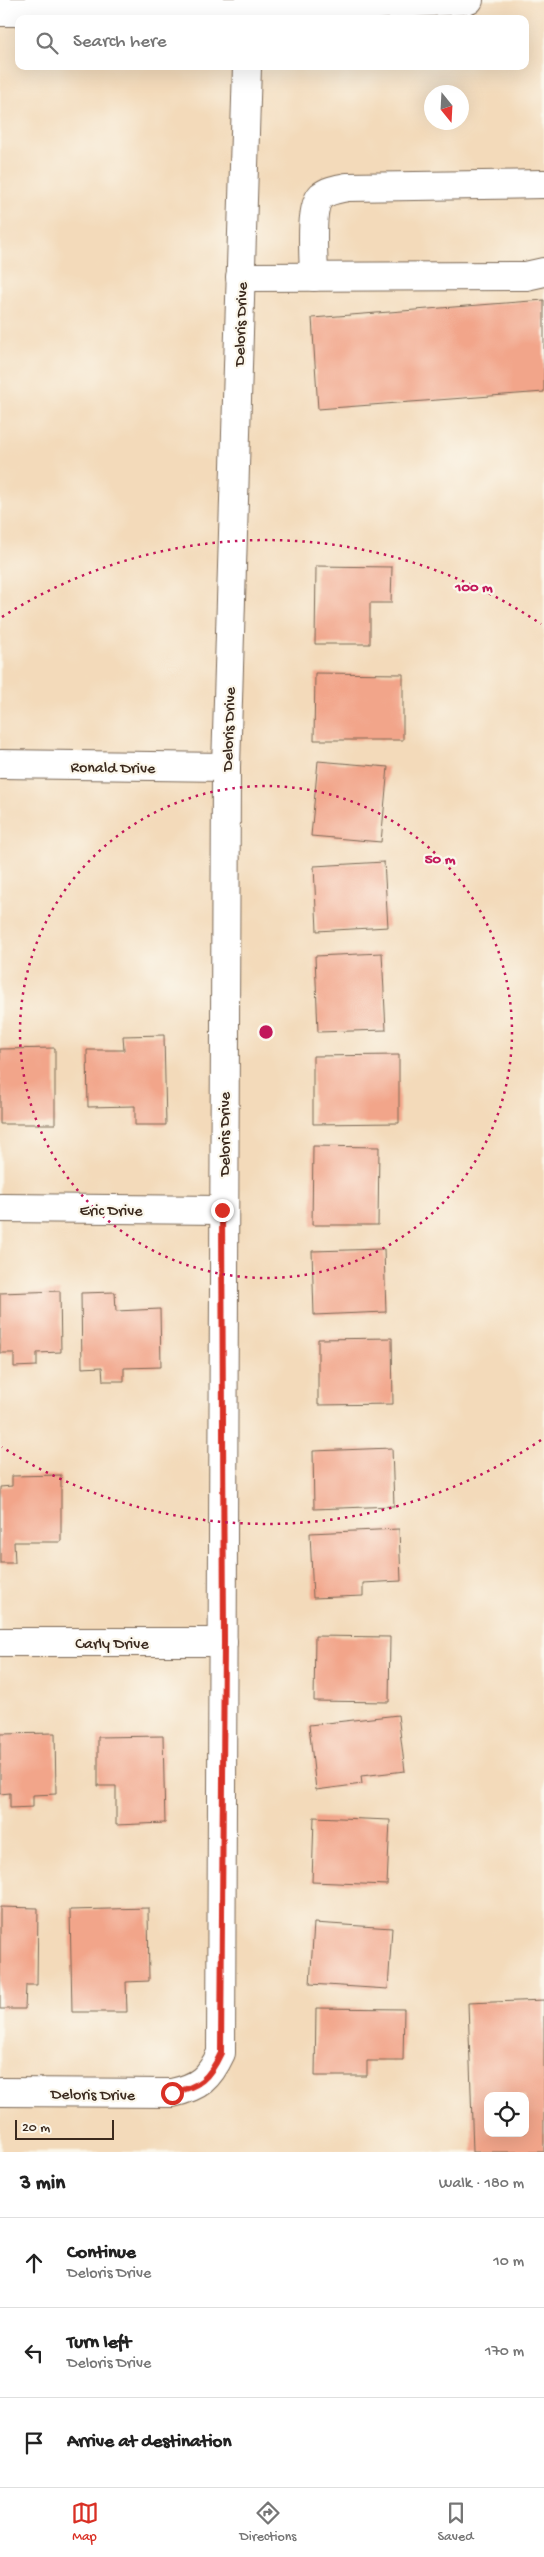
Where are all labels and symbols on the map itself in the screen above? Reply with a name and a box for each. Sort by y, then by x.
north arrow [424,85,469,130]
street label: Deloris Drive [231,281,253,368]
text: 100 m [454,579,493,597]
street label: Deloris Drive [219,686,241,773]
street label: Ronald Drive [70,759,156,780]
text: 50 m [425,851,456,869]
centre of rings [257,1023,275,1041]
street label: Deloris Drive [217,1091,236,1177]
route end [211,1199,234,1222]
street label: Eric Drive [79,1203,143,1222]
street label: Carly Drive [75,1636,149,1655]
route start [161,2082,184,2105]
street label: Deloris Drive [50,2086,136,2107]
scale bar [15,2117,114,2140]

